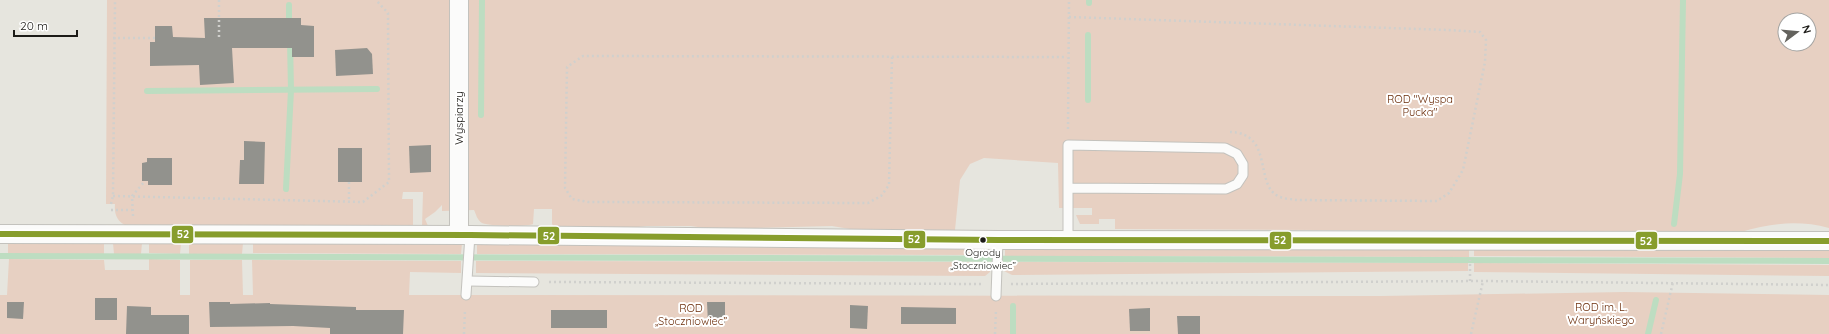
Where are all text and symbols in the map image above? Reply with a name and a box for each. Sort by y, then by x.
scale bar [14,12,77,38]
north arrow [1777,12,1817,52]
text: 20 m [20,18,48,33]
text: N [1799,23,1814,35]
street label: Wyspiarzy [452,91,466,145]
park label: ROD "Wyspa Pucka" [1387,92,1453,119]
line badge: 52 [171,225,194,244]
line badge: 52 [537,226,560,245]
text: 52 [177,227,189,241]
text: 52 [543,229,555,243]
line badge: 52 [903,230,926,249]
line badge: 52 [1269,231,1292,250]
line badge: 52 [1635,231,1658,250]
text: 52 [908,232,920,246]
text: 52 [1274,233,1286,247]
text: 52 [1640,234,1652,248]
marker: Ogrody „Stoczniowiec” [978,235,988,245]
place label: Ogrody „Stoczniowiec” [950,246,1017,272]
park label: ROD im. L. Waryńskiego [1568,300,1635,327]
park label: ROD „Stoczniowiec” [655,301,727,328]

